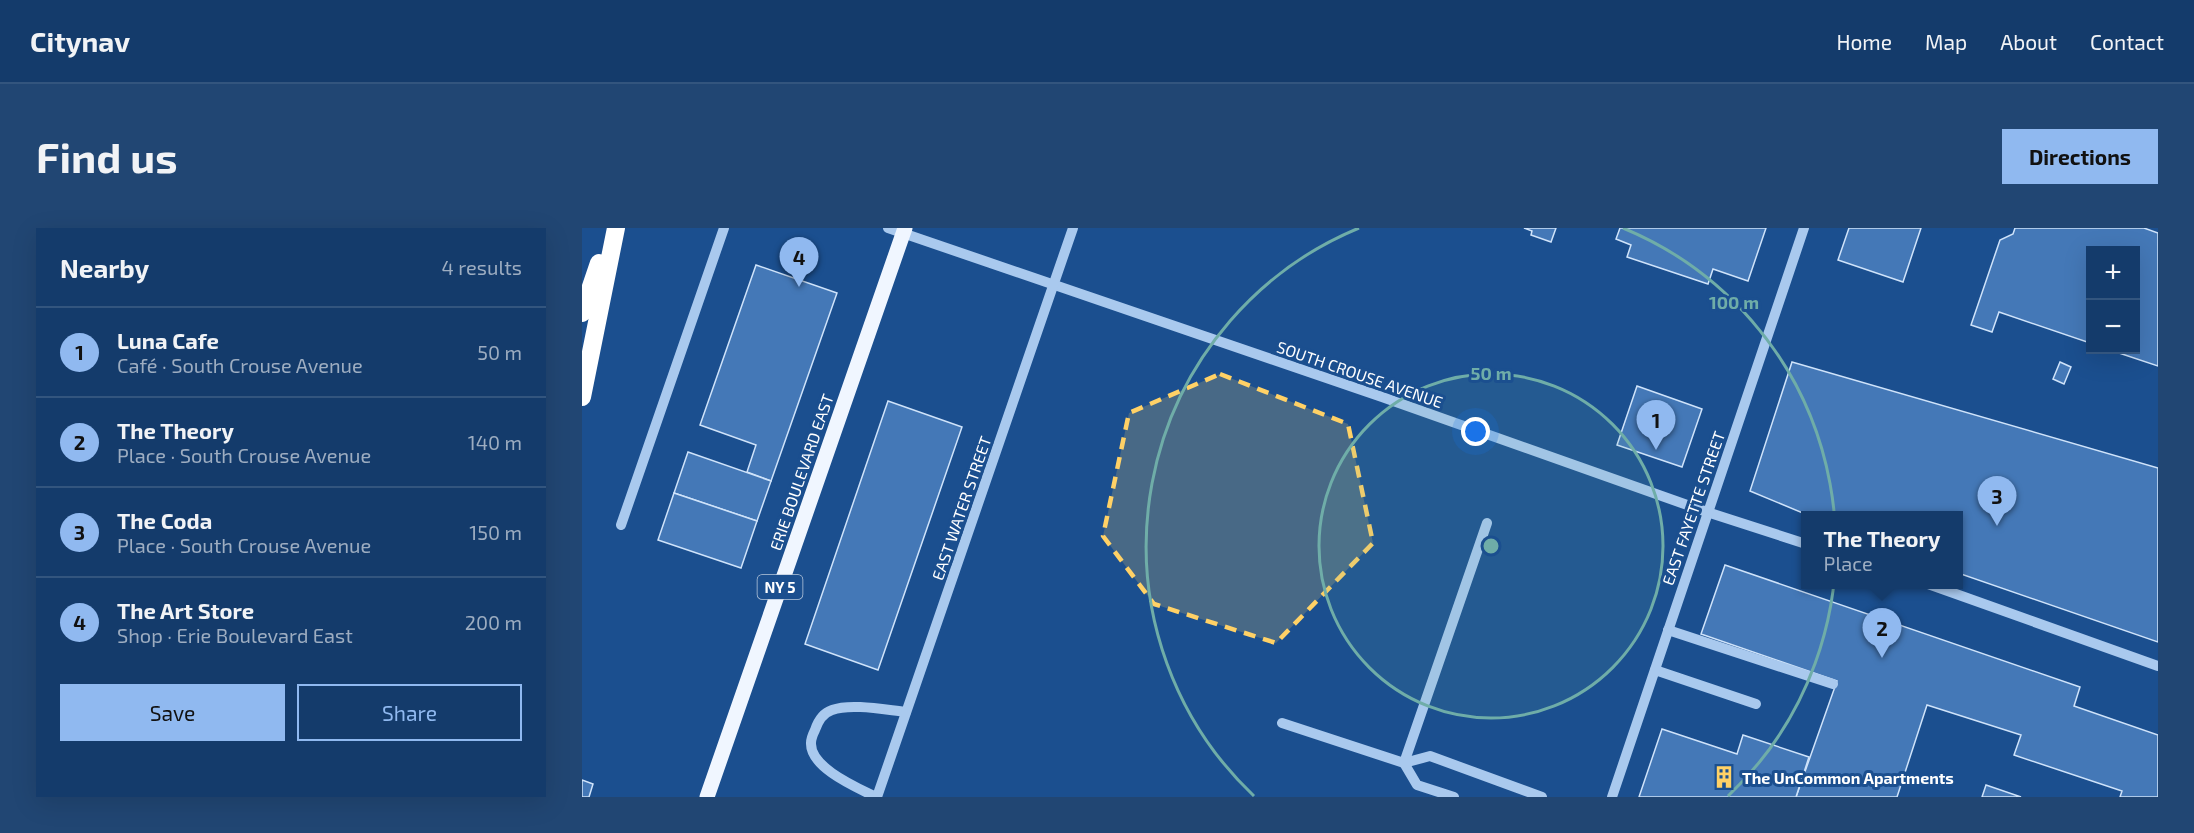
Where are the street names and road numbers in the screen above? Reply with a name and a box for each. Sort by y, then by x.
street label: SOUTH CROUSE AVENUE [1274,337,1446,411]
street label: ERIE BOULEVARD EAST [765,391,837,553]
street label: EAST FAYETTE STREET [1658,428,1728,588]
street label: EAST WATER STREET [927,433,995,583]
road number: NY 5 [758,575,802,599]

